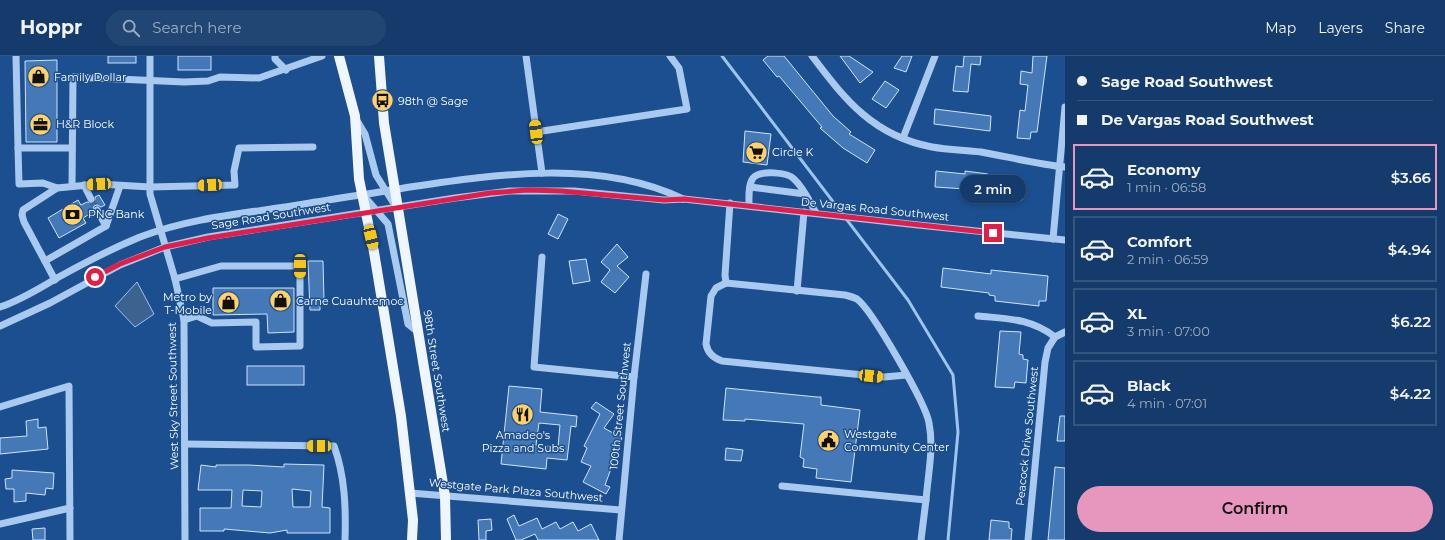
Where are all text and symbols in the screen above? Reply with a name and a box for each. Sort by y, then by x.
search box [106,10,386,46]
text: Hoppr [20,16,82,39]
icon: search [120,17,142,39]
text: Search here [152,18,241,37]
text: Map [1265,19,1296,37]
text: Layers [1318,19,1363,37]
text: Share [1385,19,1425,37]
shop icon: Family Dollar [26,64,52,90]
place label: Family Dollar [54,70,126,84]
text: Sage Road Southwest [1101,72,1273,91]
bus stop icon: 98th @ Sage [369,88,395,114]
place label: 98th @ Sage [398,94,469,108]
text: De Vargas Road Southwest [1101,110,1314,129]
office icon: H&R Block [28,111,54,137]
place label: H&R Block [56,117,114,131]
car [529,119,543,145]
supermarket icon: Circle K [743,139,769,165]
place label: Circle K [772,145,814,159]
icon: car [1079,159,1115,195]
text: Economy [1127,160,1200,179]
text: $3.66 [1391,168,1431,187]
callout: 2 min [960,175,1026,203]
car [87,177,111,191]
car [198,178,222,192]
text: 1 min · 06:58 [1127,179,1206,195]
text: 2 min [974,181,1012,197]
street label: De Vargas Road Southwest [800,194,950,224]
street label: Sage Road Southwest [210,200,332,232]
bank icon: PNC Bank [60,201,86,227]
place label: PNC Bank [88,207,145,221]
car [362,224,380,250]
route end [984,224,1002,242]
icon: car [1079,231,1115,267]
text: Comfort [1127,232,1192,251]
text: $4.94 [1388,240,1431,259]
text: 2 min · 06:59 [1127,251,1209,267]
car [294,254,306,278]
route start [86,268,104,286]
shop icon: Carne Cuauhtemoc [268,288,294,314]
place label: Metro by T-Mobile [163,290,212,317]
shop icon: Metro by T-Mobile [215,290,241,316]
place label: Carne Cuauhtemoc [296,294,403,308]
icon: car [1079,303,1115,339]
text: XL [1127,304,1146,323]
street label: 98th Street Southwest [420,309,454,434]
text: $6.22 [1391,312,1431,331]
street label: West Sky Street Southwest [165,321,181,470]
text: 3 min · 07:00 [1127,323,1210,339]
street label: 100th Street Southwest [606,341,634,471]
street label: Peacock Drive Southwest [1013,365,1041,506]
car [858,369,884,383]
icon: car [1079,375,1115,411]
text: Black [1127,376,1171,395]
text: $4.22 [1390,384,1431,403]
text: 4 min · 07:01 [1127,395,1207,411]
restaurant icon: Amadeo's Pizza and Subs [510,402,536,428]
public building icon: Westgate Community Center [816,427,842,453]
place label: Westgate Community Center [844,427,949,454]
place label: Amadeo's Pizza and Subs [482,428,565,455]
car [307,440,331,452]
street label: Westgate Park Plaza Southwest [428,475,604,505]
button: Confirm [1077,486,1433,532]

